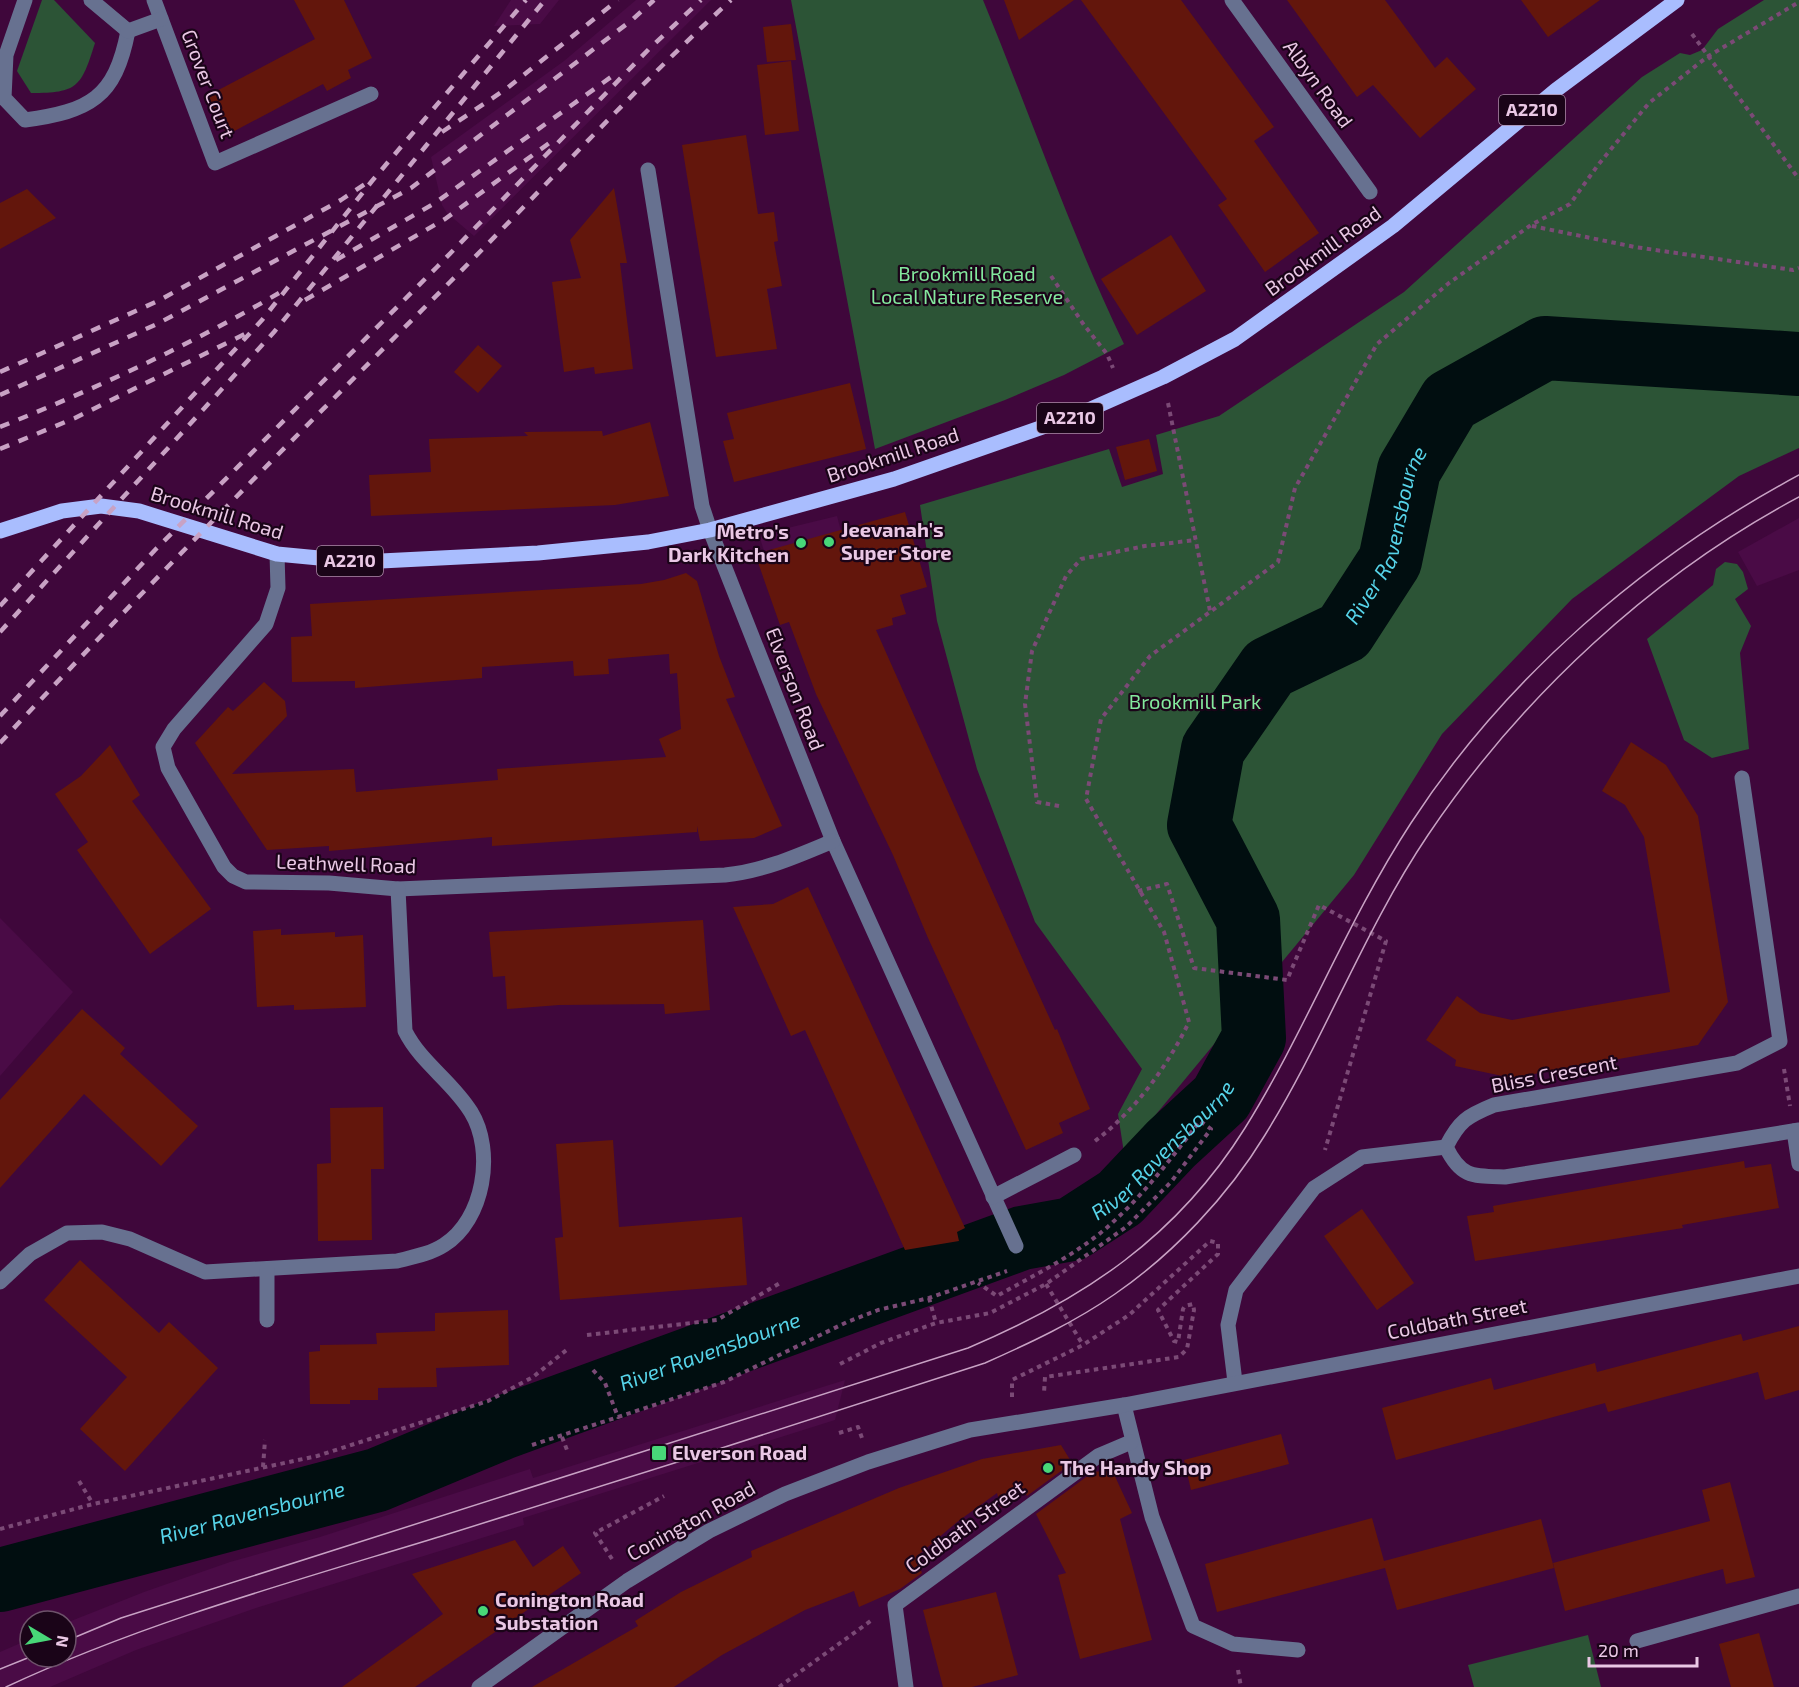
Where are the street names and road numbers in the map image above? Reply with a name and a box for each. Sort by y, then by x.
street label: Grover Court [177,26,241,142]
street label: Albyn Road [1279,35,1359,132]
road number: A2210 [1499,95,1565,125]
street label: Brookmill Road [1260,200,1385,300]
road number: A2210 [1037,403,1103,433]
street label: Brookmill Road [824,421,962,487]
street label: Brookmill Road [148,480,287,544]
road number: A2210 [317,546,383,576]
street label: Elverson Road [762,624,830,753]
street label: Leathwell Road [276,849,417,877]
street label: Bliss Crescent [1489,1049,1619,1097]
street label: Coldbath Street [1385,1293,1529,1343]
street label: Conington Road [622,1475,759,1565]
street label: Coldbath Street [900,1475,1029,1578]

